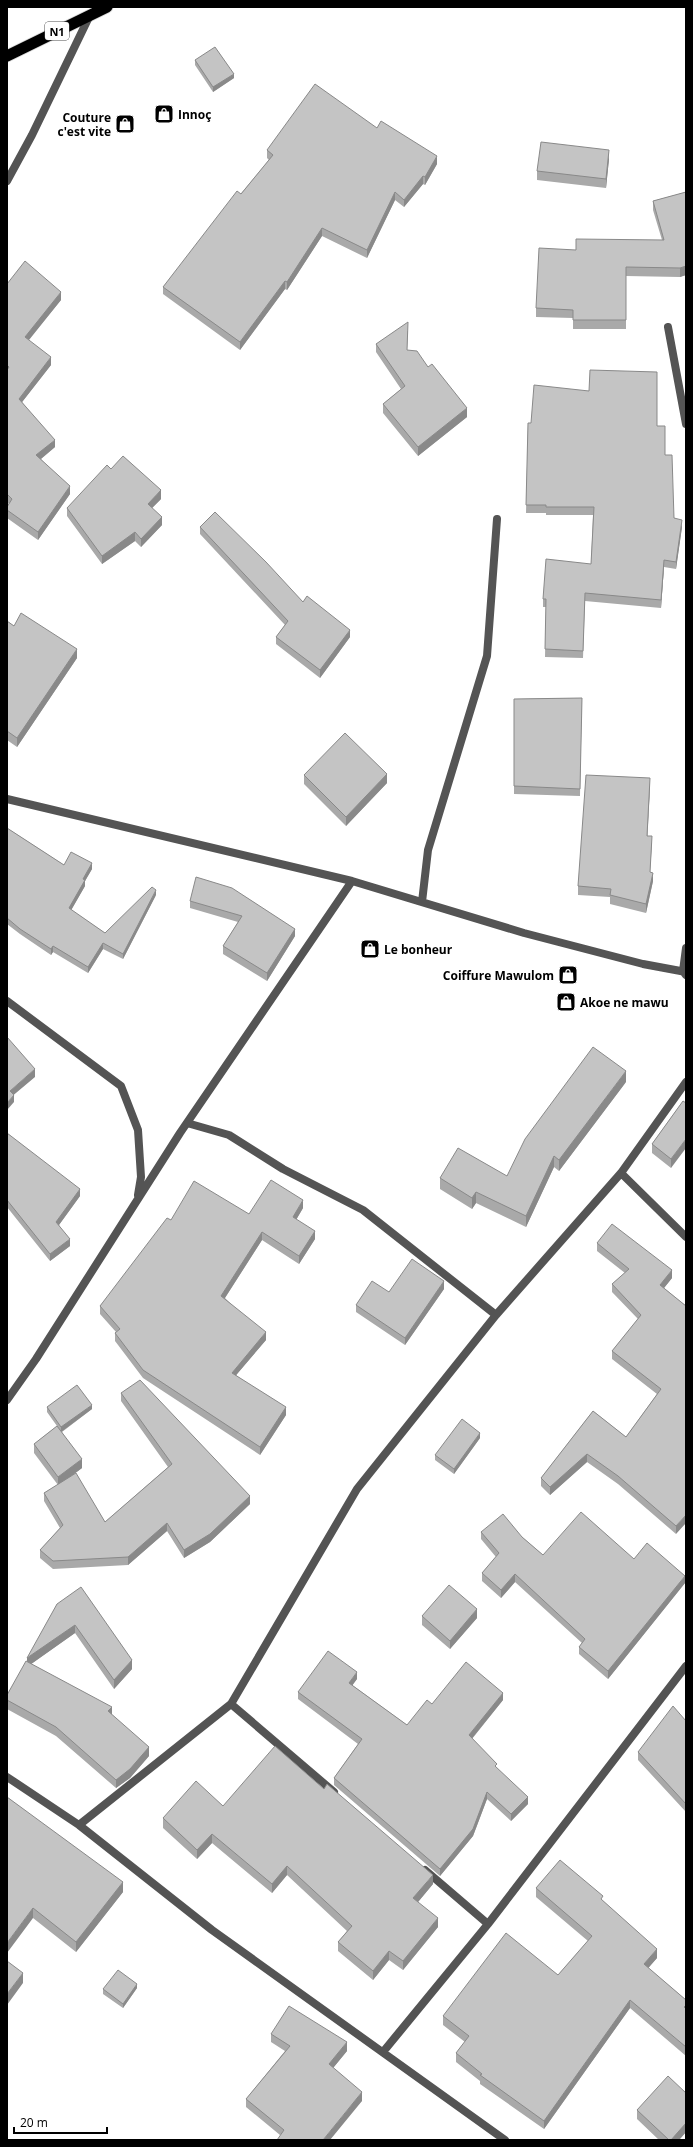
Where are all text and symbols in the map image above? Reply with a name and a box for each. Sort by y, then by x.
road number: N1 [45,22,69,40]
shop icon: Innoç [153,103,175,125]
place label: Innoç [178,106,211,123]
place label: Couture c'est vite [57,109,111,140]
shop icon: Couture c'est vite [114,113,136,135]
shop icon: Le bonheur [359,938,381,960]
place label: Le bonheur [384,941,453,958]
shop icon: Coiffure Mawulom [557,964,579,986]
place label: Coiffure Mawulom [443,967,554,984]
shop icon: Akoe ne mawu [555,991,577,1013]
place label: Akoe ne mawu [580,994,669,1011]
scale bar [14,2109,107,2135]
text: 20 m [20,2114,48,2131]

